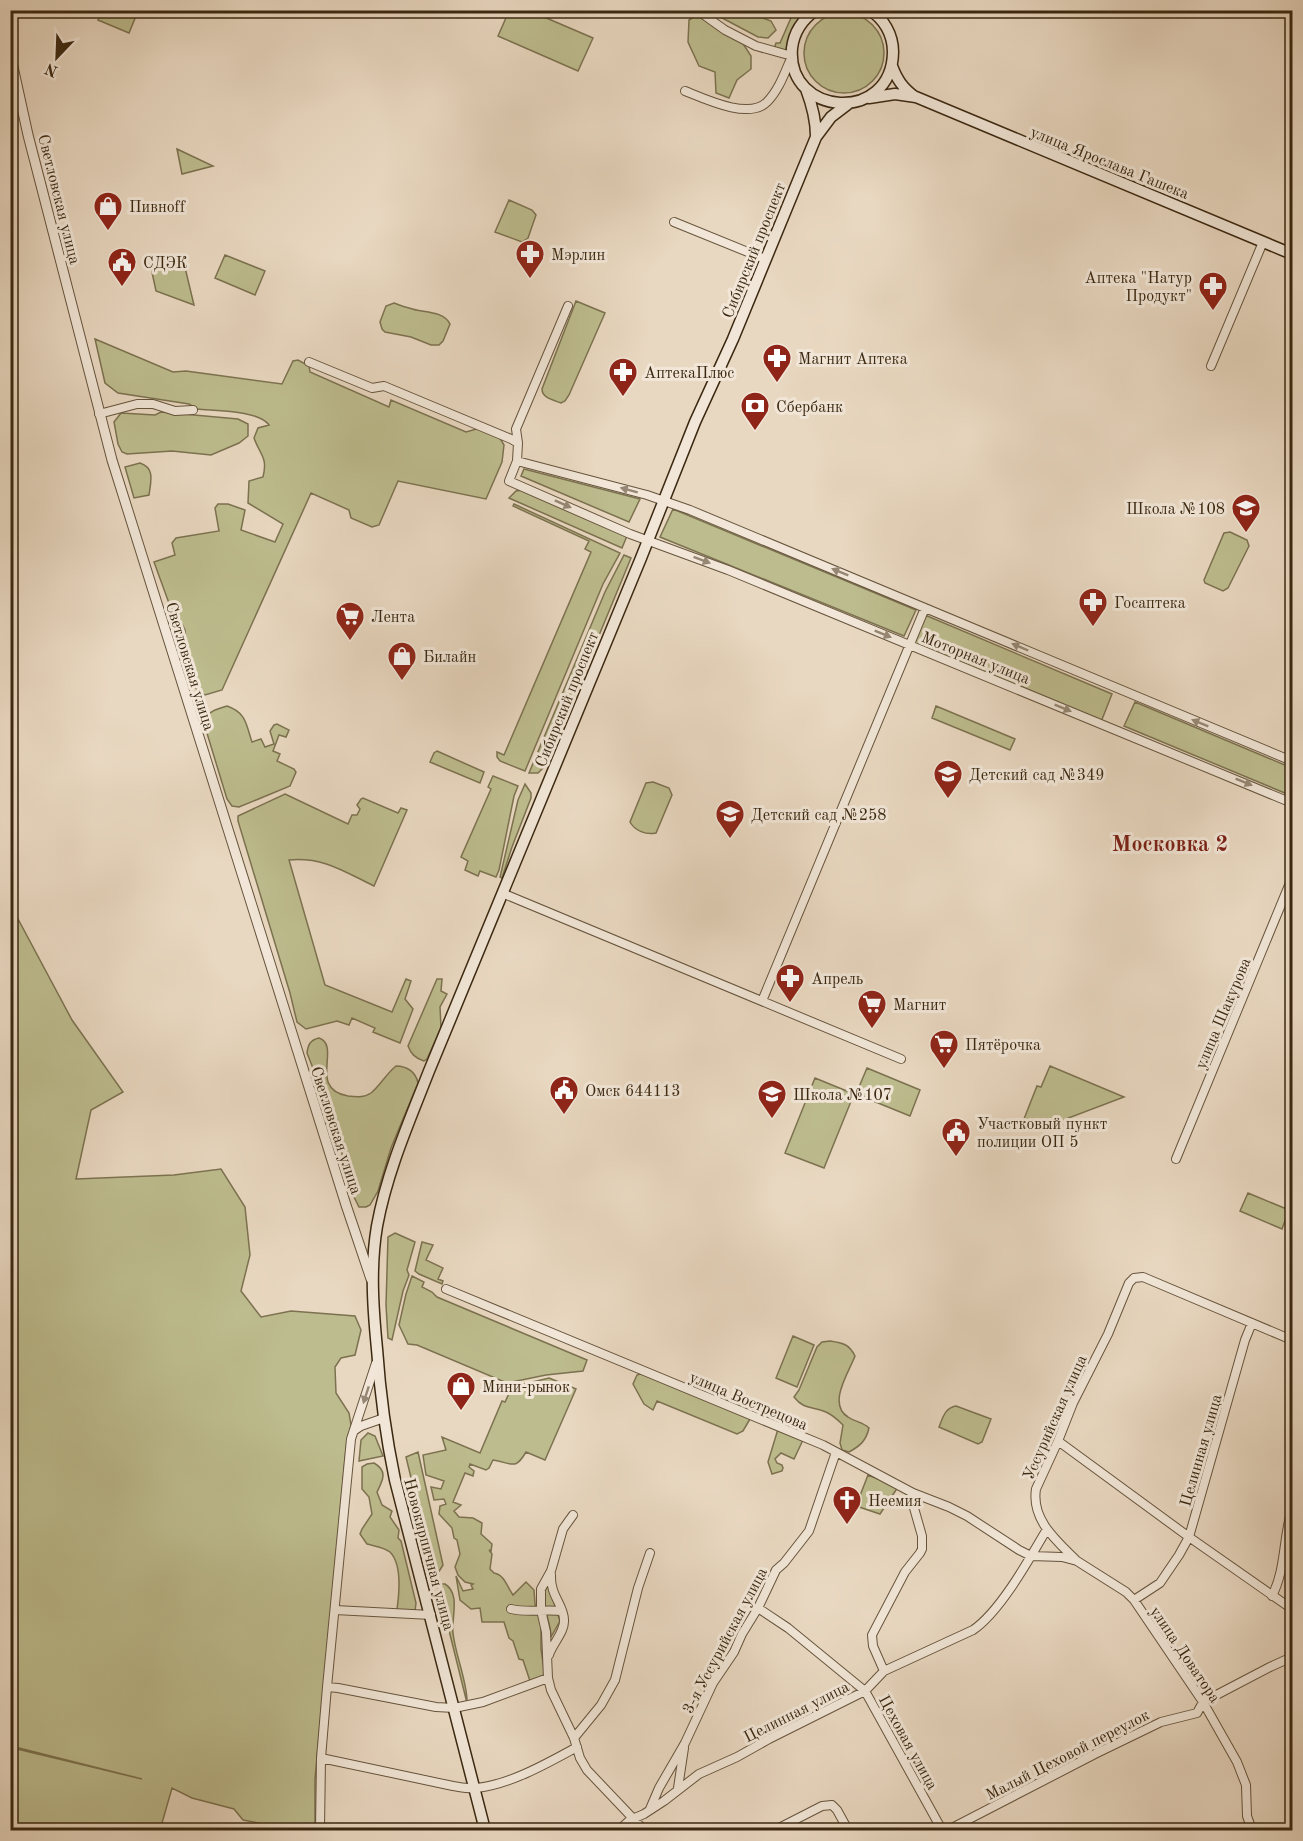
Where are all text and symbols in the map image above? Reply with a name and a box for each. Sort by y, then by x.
north arrow [27,27,87,87]
text: N [42,59,61,79]
street label: улица Ярослава Гашека [1028,125,1191,203]
street label: Светловская улица [34,133,82,266]
street label: Сибирский проспект [720,181,789,321]
shop icon: Пивноff [92,190,124,232]
place label: Пивноff [129,200,186,216]
pharmacy icon: Мэрлин [514,238,546,280]
public building icon: СДЭК [106,246,138,288]
place label: Мэрлин [551,248,606,264]
place label: СДЭК [143,256,188,272]
pharmacy icon: Аптека "Натур Продукт" [1197,270,1229,312]
place label: Аптека "Натур Продукт" [1085,271,1192,305]
pharmacy icon: Магнит Аптека [761,342,793,384]
place label: Магнит Аптека [798,352,908,368]
pharmacy icon: АптекаПлюс [607,356,639,398]
place label: АптекаПлюс [644,366,734,382]
bank icon: Сбербанк [739,390,771,432]
place label: Сбербанк [776,400,843,416]
one-way arrow [620,485,638,494]
school or university icon: Школа №108 [1230,492,1262,534]
one-way arrow [554,499,572,509]
place label: Школа №108 [1126,502,1225,518]
one-way arrow [694,555,712,565]
one-way arrow [830,567,848,577]
pharmacy icon: Госаптека [1077,586,1109,628]
place label: Госаптека [1114,596,1186,612]
street label: Светловская улица [162,600,216,733]
supermarket icon: Лента [334,600,366,642]
place label: Лента [371,610,415,626]
street label: Сибирский проспект [533,630,602,770]
one-way arrow [874,630,892,639]
street label: Моторная улица [919,630,1032,688]
shop icon: Билайн [386,640,418,682]
one-way arrow [1011,642,1029,651]
place label: Билайн [423,650,477,666]
one-way arrow [1055,703,1073,713]
one-way arrow [1190,718,1208,728]
school or university icon: Детский сад №349 [932,758,964,800]
place label: Детский сад №349 [969,768,1105,784]
one-way arrow [1235,777,1253,787]
school or university icon: Детский сад №258 [714,798,746,840]
place label: Детский сад №258 [751,808,887,824]
district label: Московка 2 [1112,834,1228,856]
street label: улица Шакурова [1193,956,1255,1072]
pharmacy icon: Апрель [774,962,806,1004]
place label: Апрель [811,972,863,988]
supermarket icon: Магнит [856,988,888,1030]
place label: Магнит [893,998,946,1014]
supermarket icon: Пятёрочка [928,1028,960,1070]
place label: Пятёрочка [965,1038,1041,1054]
street label: Светловская улица [307,1065,363,1197]
public building icon: Омск 644113 [548,1074,580,1116]
school or university icon: Школа №107 [756,1078,788,1120]
place label: Омск 644113 [585,1084,681,1100]
place label: Школа №107 [793,1088,892,1104]
public building icon: Участковый пункт полиции ОП 5 [940,1116,972,1158]
place label: Участковый пункт полиции ОП 5 [977,1117,1107,1151]
street label: Уссурийская улица [1021,1353,1091,1483]
shop icon: Мини-рынок [445,1370,477,1412]
street label: улица Вострецова [687,1370,810,1434]
place label: Мини-рынок [482,1380,570,1396]
one-way arrow [361,1386,370,1404]
street label: Целинная улица [1178,1393,1226,1509]
street label: Новокирпичная улица [400,1477,456,1632]
church icon: Неемия [831,1484,863,1526]
place label: Неемия [868,1494,921,1510]
street label: 3-я Уссурийская улица [680,1565,771,1717]
street label: улица Доватора [1146,1604,1222,1706]
street label: Целинная улица [742,1679,852,1746]
street label: Цеховая улица [875,1693,940,1793]
street label: Малый Цеховой переулок [984,1708,1152,1804]

